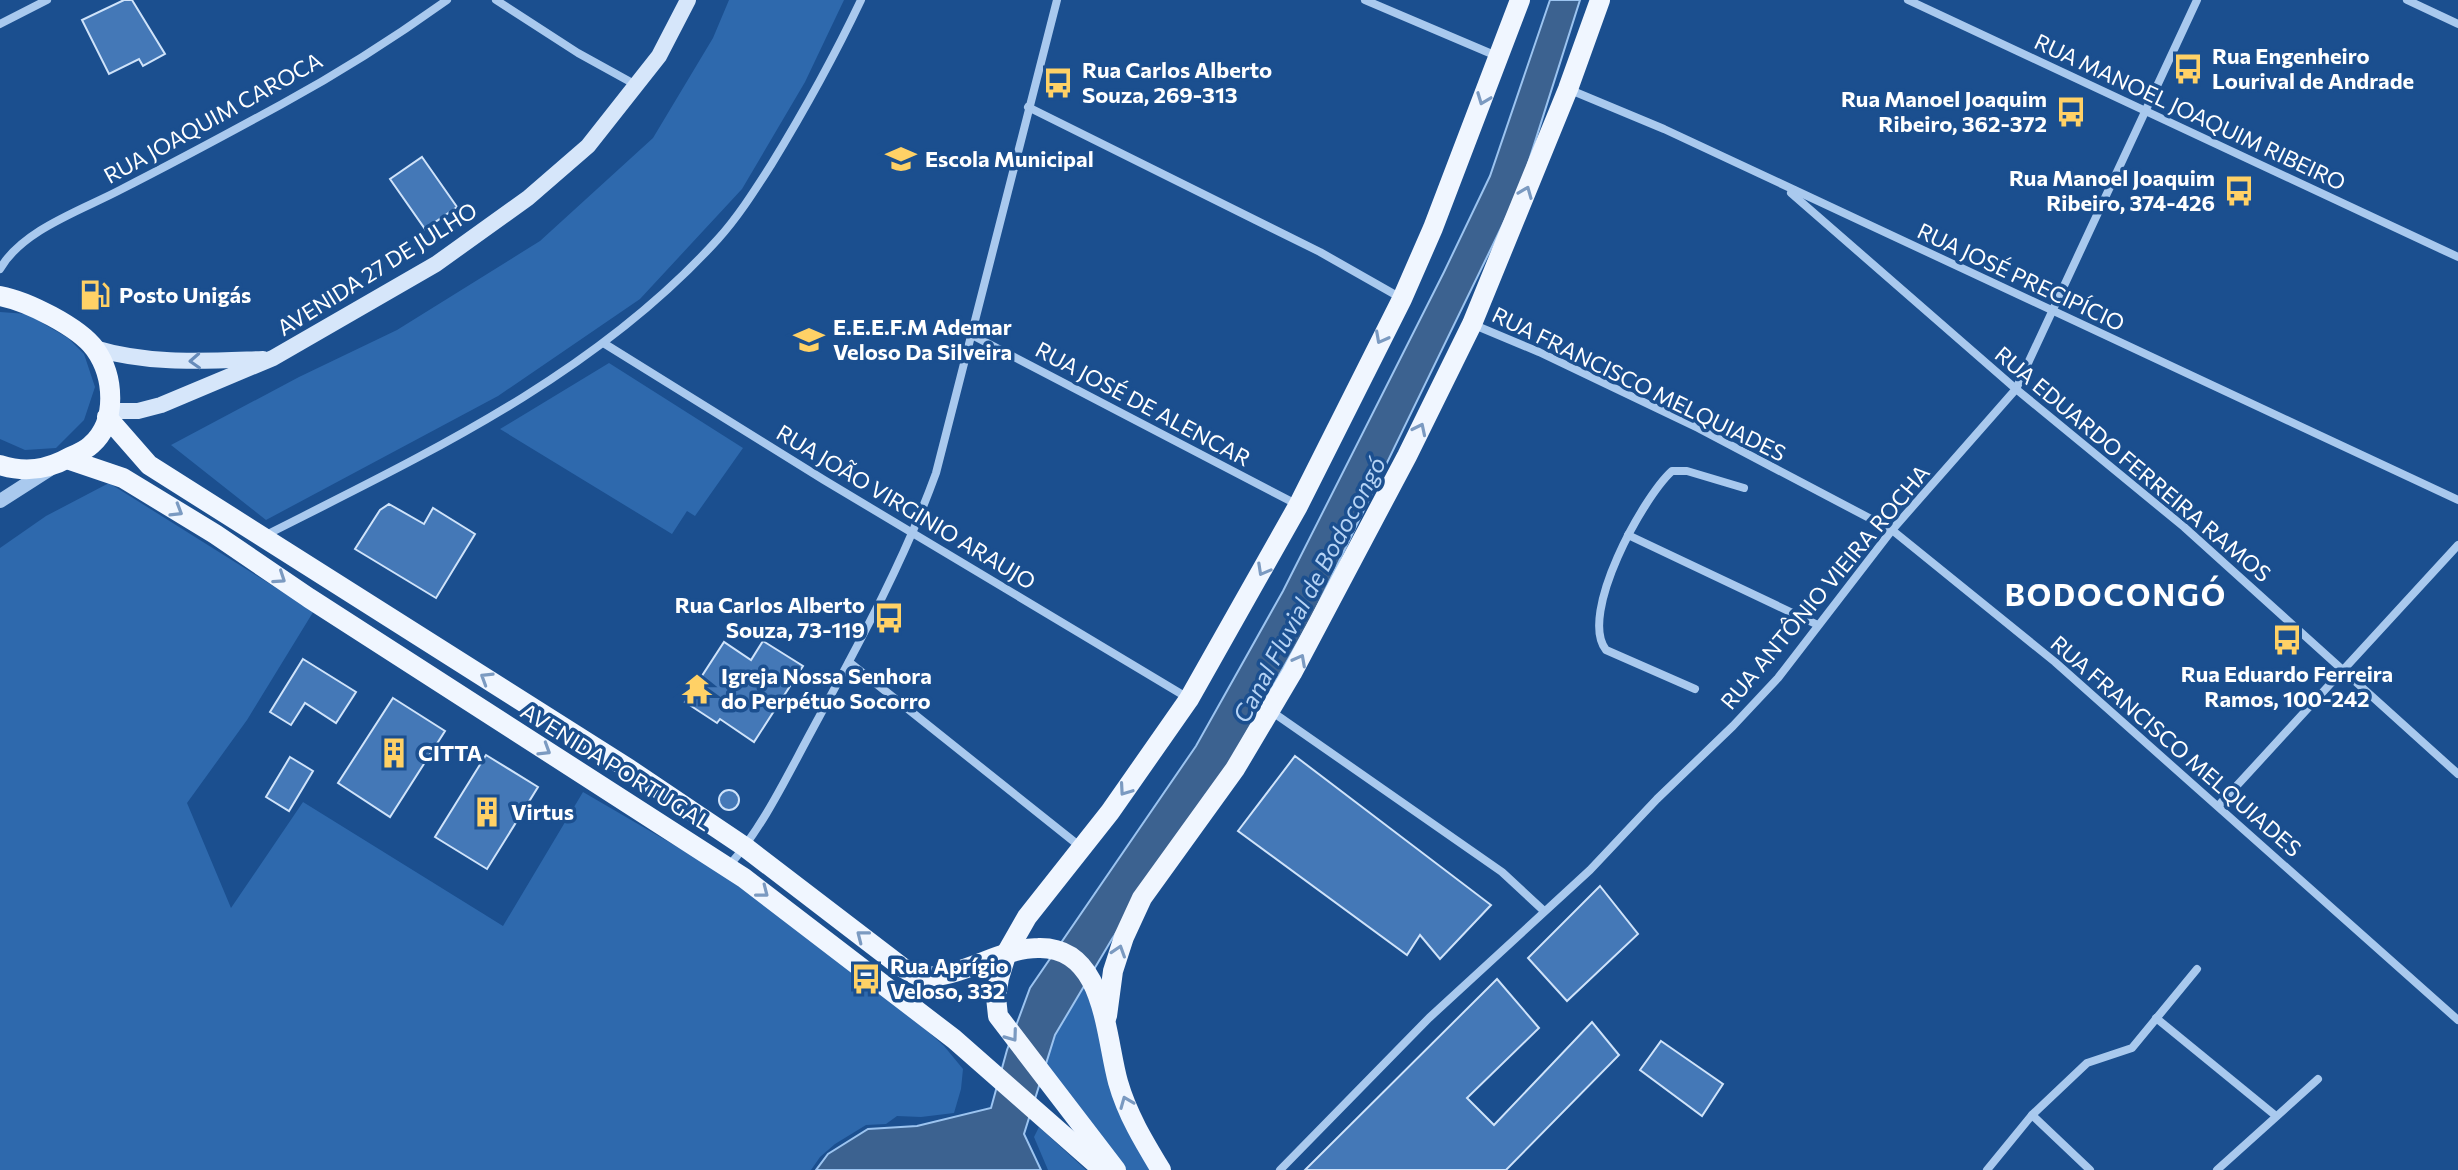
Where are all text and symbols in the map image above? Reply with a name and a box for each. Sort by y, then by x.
street label: RUA MANOEL JOAQUIM RIBEIRO [2030,27,2350,196]
place label: Rua Engenheiro Lourival de Andrade [2212,42,2414,94]
street label: RUA JOAQUIM CAROCA [99,46,327,189]
bus stop icon: Rua Engenheiro Lourival de Andrade [2171,52,2205,86]
place label: Rua Carlos Alberto Souza, 269-313 [1082,56,1272,108]
bus stop icon: Rua Carlos Alberto Souza, 269-313 [1041,66,1075,100]
place label: Rua Manoel Joaquim Ribeiro, 362-372 [1841,85,2047,137]
one-way arrow [1476,92,1493,106]
bus stop icon: Rua Manoel Joaquim Ribeiro, 362-372 [2054,95,2088,129]
school or university icon: Escola Municipal [884,142,918,176]
place label: Escola Municipal [925,145,1094,172]
place label: Rua Manoel Joaquim Ribeiro, 374-426 [2009,164,2215,216]
bus stop icon: Rua Manoel Joaquim Ribeiro, 374-426 [2222,174,2256,208]
one-way arrow [1516,186,1532,200]
street label: AVENIDA 27 DE JULHO [272,196,482,341]
street label: RUA JOSÉ PRECIPÍCIO [1913,217,2129,336]
fuel station icon: Posto Unigás [78,278,112,312]
place label: Posto Unigás [119,281,251,308]
street label: RUA FRANCISCO MELQUIADES [1488,301,1791,467]
place label: E.E.E.F.M Ademar Veloso Da Silveira [833,313,1012,365]
school or university icon: E.E.E.F.M Ademar Veloso Da Silveira [792,323,826,357]
one-way arrow [1375,330,1390,345]
street label: RUA JOSÉ DE ALENCAR [1031,335,1256,472]
street label: RUA EDUARDO FERREIRA RAMOS [1990,340,2277,587]
one-way arrow [188,353,201,370]
street label: RUA JOÃO VIRGINIO ARAUJO [772,418,1041,595]
one-way arrow [1411,423,1426,438]
water label: Canal Fluvial de Bodocongó [1226,451,1391,727]
street label: RUA ANTÔNIO VIEIRA ROCHA [1714,459,1935,714]
one-way arrow [168,501,183,517]
one-way arrow [1258,562,1273,576]
one-way arrow [271,568,285,583]
district label: BODOCONGÓ [2005,575,2227,612]
place label: Rua Carlos Alberto Souza, 73-119 [675,591,865,643]
bus stop icon: Rua Carlos Alberto Souza, 73-119 [872,601,906,635]
bus stop icon: Rua Eduardo Ferreira Ramos, 100-242 [2270,623,2304,657]
street label: RUA FRANCISCO MELQUIADES [2045,629,2307,862]
one-way arrow [1290,653,1305,668]
place label: Rua Eduardo Ferreira Ramos, 100-242 [2181,660,2393,712]
place label: Igreja Nossa Senhora do Perpétuo Socorro [721,662,932,714]
temple icon: Igreja Nossa Senhora do Perpétuo Socorro [680,672,714,706]
one-way arrow [480,673,495,688]
street label: AVENIDA PORTUGAL [516,697,717,836]
building icon: CITTA [377,736,411,770]
place label: CITTA [418,739,483,766]
one-way arrow [536,741,551,756]
one-way arrow [1120,782,1135,796]
building icon: Virtus [470,795,504,829]
place label: Virtus [511,798,574,825]
one-way arrow [754,882,769,896]
one-way arrow [856,931,871,945]
one-way arrow [1110,945,1126,958]
place label: Rua Aprígio Veloso, 332 [890,952,1009,1004]
bus stop icon: Rua Aprígio Veloso, 332 [849,962,883,996]
one-way arrow [1002,1027,1017,1042]
one-way arrow [1119,1096,1136,1110]

